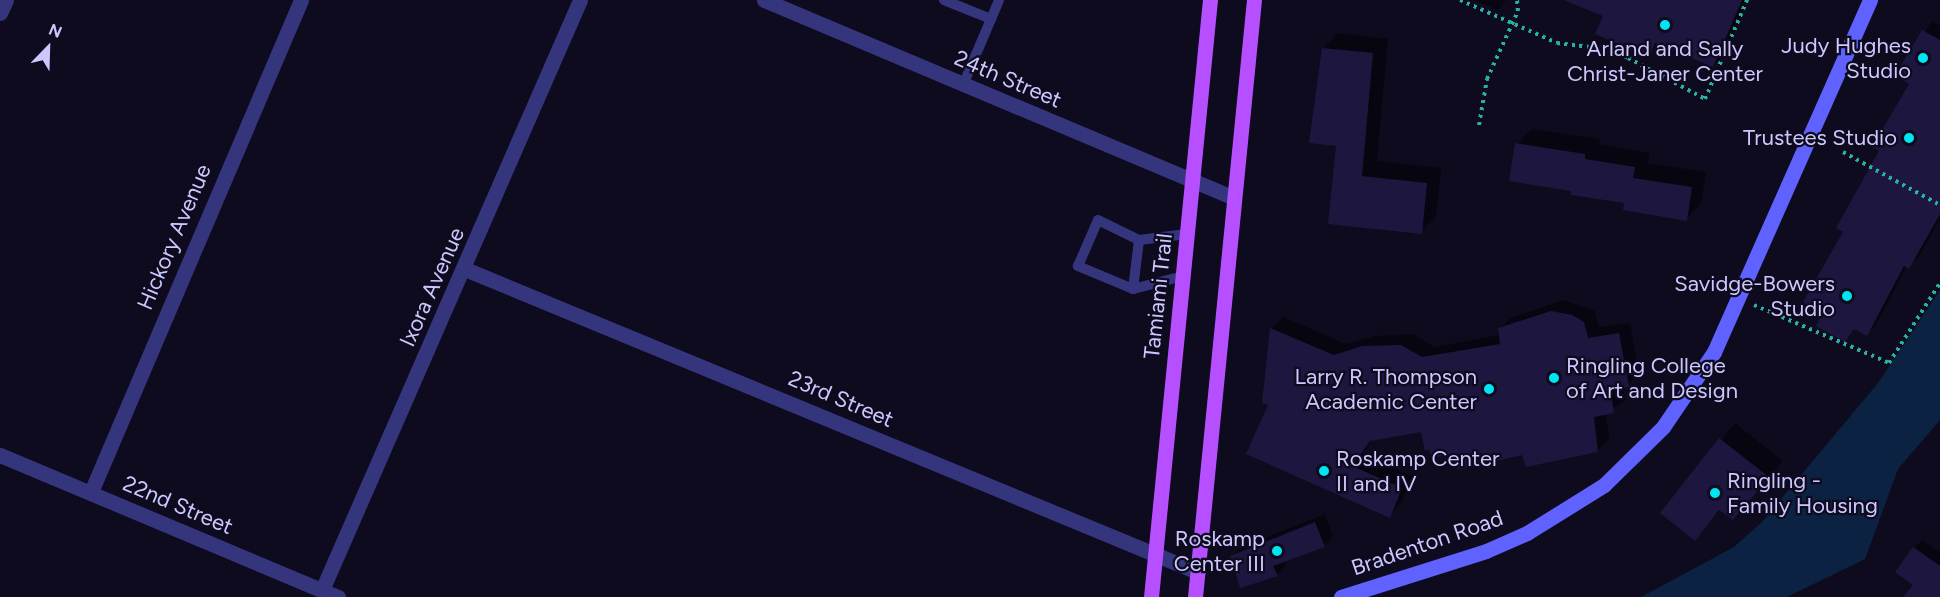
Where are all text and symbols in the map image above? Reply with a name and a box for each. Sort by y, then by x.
north arrow [18,18,78,78]
marker: Arland and Sally Christ-Janer Center [1658,18,1672,32]
text: N [46,20,65,42]
place label: Judy Hughes Studio [1781,32,1911,84]
place label: Arland and Sally Christ-Janer Center [1567,35,1763,86]
street label: 24th Street [951,45,1065,113]
marker: Judy Hughes Studio [1916,51,1930,65]
place label: Trustees Studio [1743,125,1897,151]
marker: Trustees Studio [1902,131,1916,145]
street label: Hickory Avenue [131,160,217,314]
street label: Ixora Avenue [394,223,470,351]
street label: Tamiami Trail [1138,232,1178,360]
place label: Savidge-Bowers Studio [1674,270,1835,322]
marker: Savidge-Bowers Studio [1840,289,1854,303]
place label: Ringling College of Art and Design [1566,352,1738,404]
place label: Larry R. Thompson Academic Center [1294,363,1477,414]
street label: 23rd Street [784,365,898,433]
marker: Ringling College of Art and Design [1547,371,1561,385]
marker: Larry R. Thompson Academic Center [1482,382,1496,396]
place label: Roskamp Center II and IV [1336,445,1499,496]
marker: Roskamp Center II and IV [1317,464,1331,478]
place label: Ringling - Family Housing [1727,467,1878,518]
street label: 22nd Street [119,470,237,540]
marker: Ringling - Family Housing [1708,486,1722,500]
street label: Bradenton Road [1348,505,1506,581]
place label: Roskamp Center III [1174,525,1265,576]
marker: Roskamp Center III [1270,544,1284,558]

